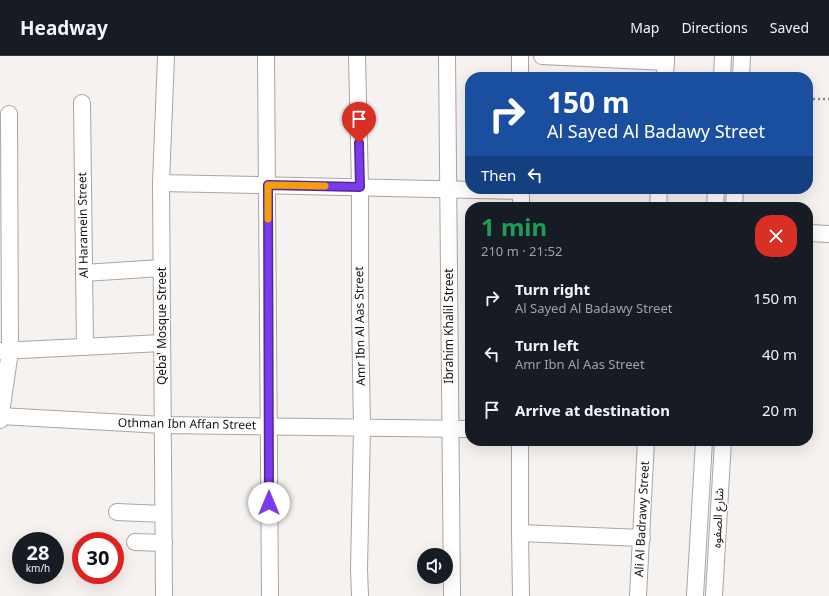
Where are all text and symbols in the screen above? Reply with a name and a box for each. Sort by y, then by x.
text: Headway [20,15,108,41]
text: Map [630,18,659,37]
text: Directions [681,18,748,37]
text: Saved [770,18,809,37]
text: 150 m [547,83,630,121]
icon: right [481,88,533,140]
pin [342,102,376,143]
icon: arrive [348,108,370,130]
text: Al Sayed Al Badawy Street [547,119,765,143]
icon: left [524,164,546,186]
text: Then [481,165,516,185]
street label: Al Haramein Street [73,171,92,278]
text: 1 min [481,210,547,243]
button: close [755,215,797,257]
text: 210 m · 21:52 [481,242,562,260]
street label: Amr Ibn Al Aas Street [350,265,369,386]
street label: Qeba' Mosque Street [153,266,170,385]
street label: Ibrahim Khalil Street [440,268,457,384]
text: Turn right [515,279,590,299]
icon: right [481,287,503,309]
text: 150 m [753,288,797,308]
text: Al Sayed Al Badawy Street [515,299,672,317]
text: Turn left [515,335,579,355]
icon: left [481,343,503,365]
text: 40 m [762,344,797,364]
text: Amr Ibn Al Aas Street [515,355,645,373]
icon: arrive [481,399,503,421]
text: Arrive at destination [515,400,670,420]
text: 20 m [762,400,797,420]
street label: Othman Ibn Affan Street [118,414,257,433]
street label: Ali Al Badrawy Street [630,460,653,578]
position arrow [248,482,290,524]
street label: شارع الصفوه [707,487,729,549]
speed limit sign: 30 [72,532,124,584]
text: 28 [27,539,49,566]
map controls [417,548,453,584]
button: sound [417,548,453,584]
text: km/h [26,561,50,575]

